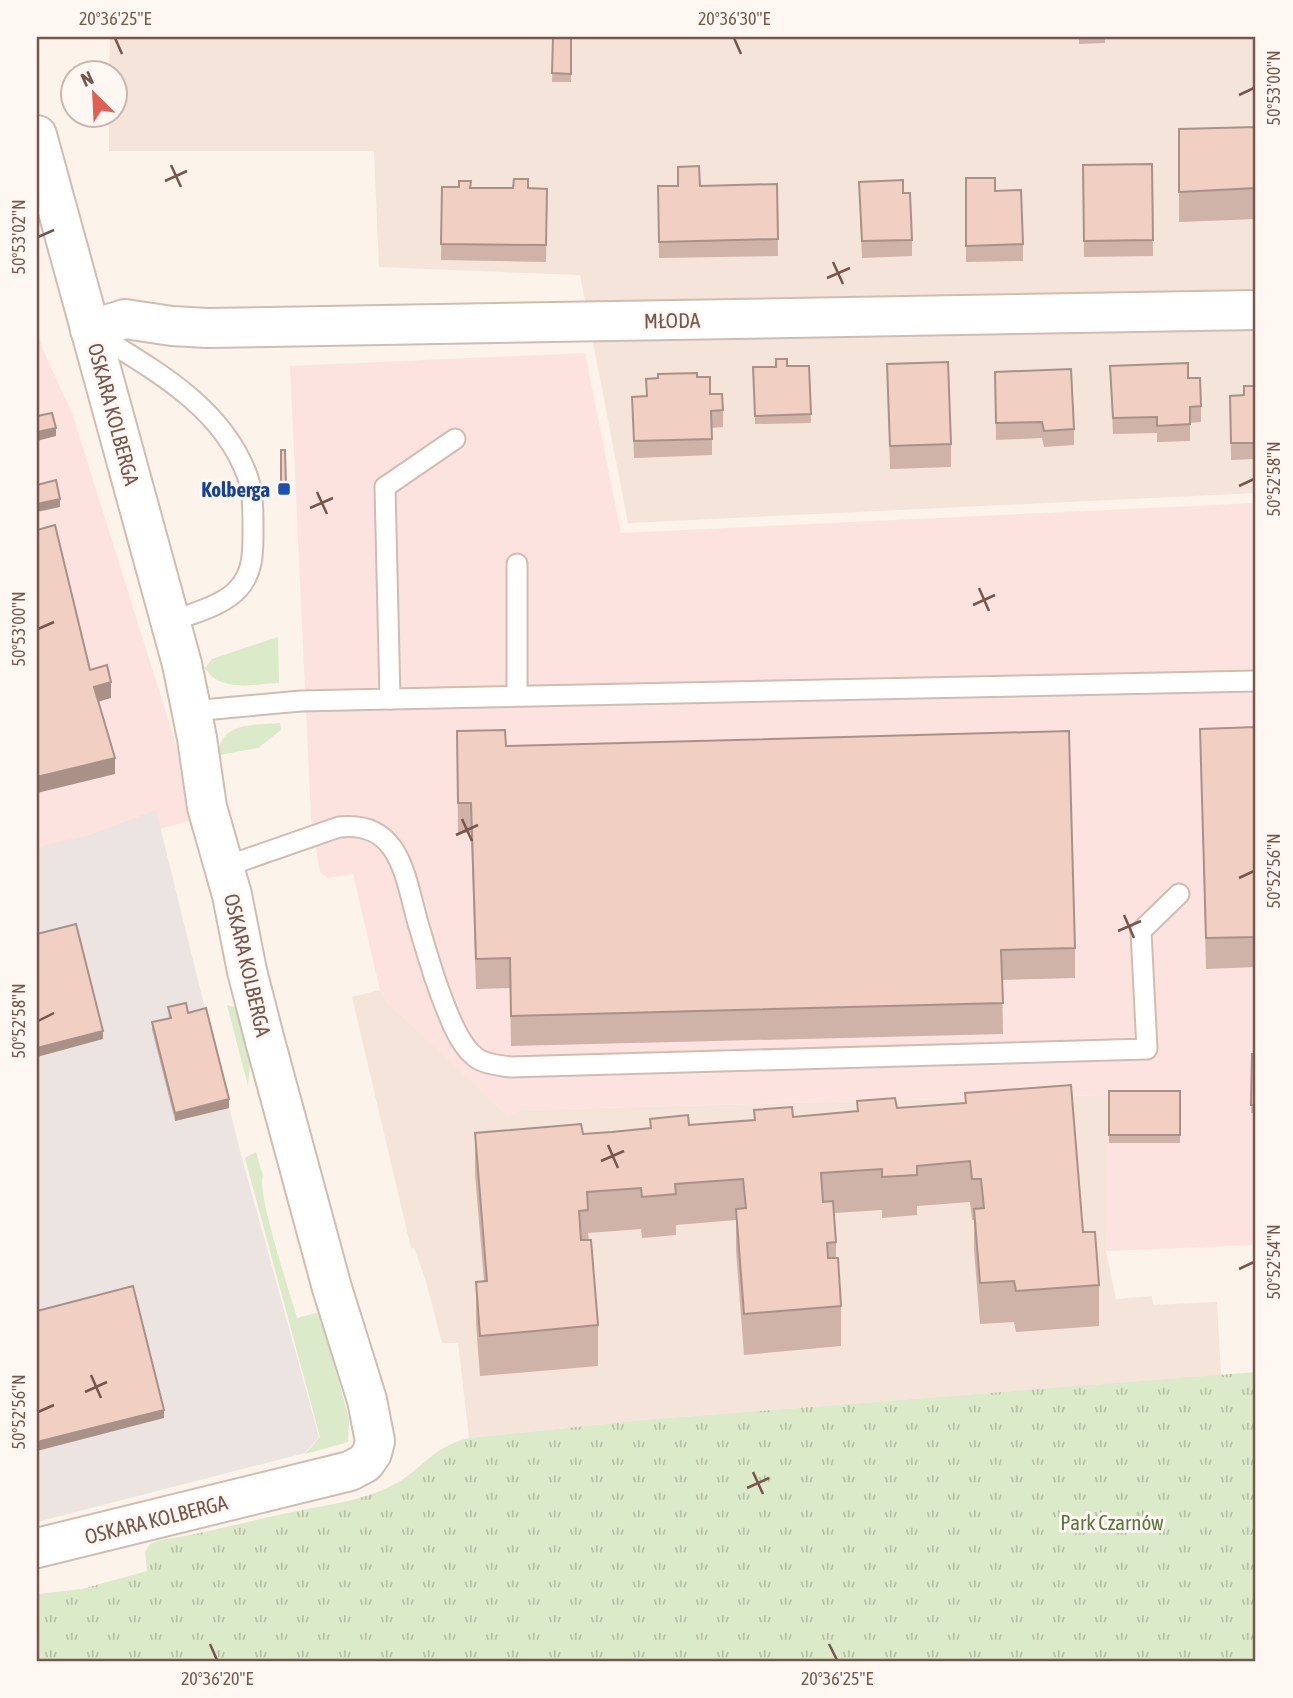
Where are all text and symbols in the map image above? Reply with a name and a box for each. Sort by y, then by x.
text: 20°36'25"E [79,8,151,29]
text: 20°36'30"E [698,8,770,29]
text: 50°53'00"N [1263,50,1284,126]
north arrow [60,60,130,130]
text: N [77,66,97,91]
text: 50°53'02"N [8,199,29,275]
street label: MŁODA [644,308,701,332]
street label: OSKARA KOLBERGA [84,340,145,488]
text: 50°52'58"N [1263,441,1284,517]
place label: Kolberga [201,477,270,501]
marker: Kolberga [276,481,292,497]
text: 50°53'00"N [8,591,29,667]
text: 50°52'56"N [1263,833,1284,909]
street label: OSKARA KOLBERGA [220,891,276,1040]
text: 50°52'58"N [8,983,29,1059]
text: 50°52'54"N [1263,1224,1284,1300]
text: 50°52'56"N [8,1374,29,1450]
street label: OSKARA KOLBERGA [82,1490,230,1548]
park label: Park Czarnów [1060,1510,1164,1534]
text: 20°36'20"E [181,1668,253,1689]
text: 20°36'25"E [801,1668,873,1689]

